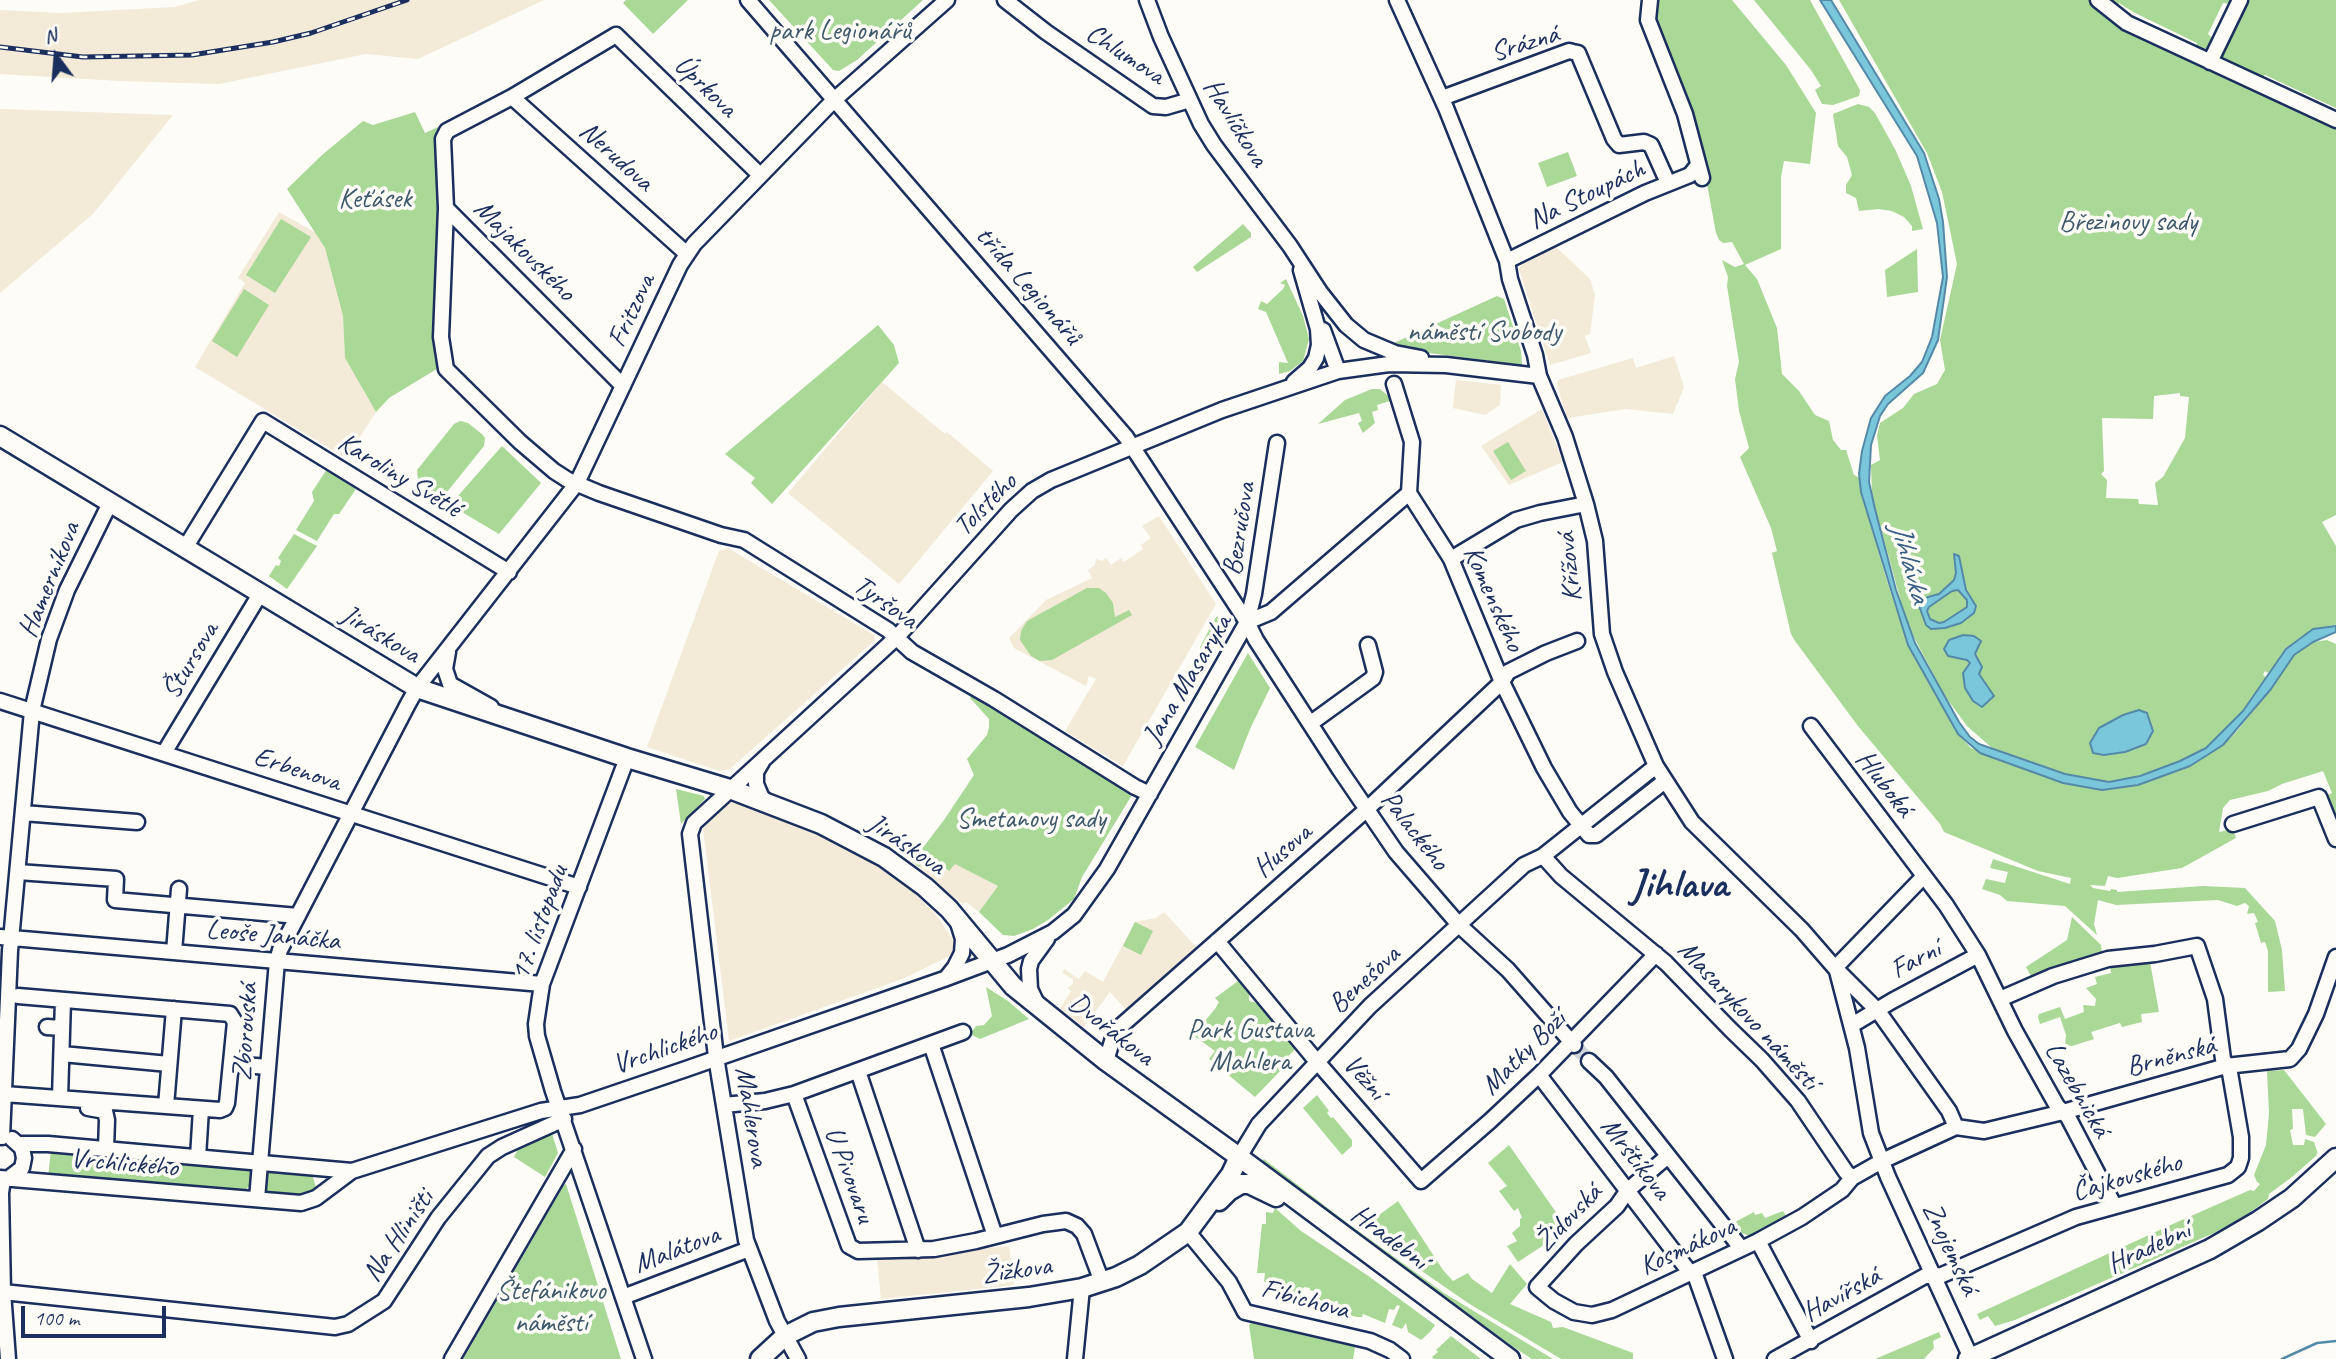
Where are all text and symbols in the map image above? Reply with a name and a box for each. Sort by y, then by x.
park label: park Legionářů [769,15,911,49]
street label: Chlumova [1079,17,1171,93]
street label: Srázná [1487,18,1563,70]
north arrow [21,21,91,91]
text: N [41,23,59,49]
street label: Úprkova [666,49,744,125]
street label: Havlíčkova [1195,73,1275,173]
street label: Nerudova [572,115,660,199]
street label: Na Stoupách [1523,153,1651,237]
park label: Keťásek [339,183,411,217]
street label: Majakovského [466,193,582,309]
park label: Březinovy sady [2059,206,2197,240]
street label: třída Legionářů [967,220,1089,352]
street label: Fritzova [601,269,663,353]
park label: náměstí Svobody [1407,316,1561,350]
street label: Karoliny Světlé [331,426,467,526]
street label: Tolstého [947,466,1025,544]
street label: Bezručova [1216,480,1264,578]
street label: Hamerníkova [12,517,88,643]
water label: Jihlávka [1881,519,1937,607]
street label: Křížová [1550,531,1590,603]
street label: Komenského [1455,541,1531,657]
street label: Tyršova [846,569,924,637]
street label: Jiráskova [334,598,426,672]
street label: Jana Masaryka [1136,609,1240,751]
street label: Štursova [155,617,227,705]
street label: Erbenova [249,740,345,800]
street label: Hluboká [1847,744,1921,824]
street label: Palackého [1372,784,1456,878]
park label: Smetanovy sady [956,803,1106,837]
street label: Jiráskova [861,807,951,883]
street label: Husova [1247,817,1319,885]
street label: 17. listopadu [504,861,576,985]
district label: Jihlava [1630,861,1728,911]
street label: Leoše Janáčka [205,913,341,959]
street label: Farní [1885,933,1947,987]
street label: Masarykovo náměstí [1670,934,1826,1098]
street label: Benešova [1322,939,1408,1021]
street label: Zborovská [226,982,266,1082]
street label: Dvořákova [1062,986,1160,1074]
street label: Matky Boží [1474,1003,1574,1103]
park label: Park Gustava Mahlera [1187,1014,1313,1080]
street label: Vrchlického [609,1016,721,1082]
street label: Brněnská [2123,1029,2219,1085]
street label: Lazebnická [2036,1036,2118,1144]
street label: Věžní [1335,1048,1393,1108]
street label: Mahlerova [727,1065,775,1169]
street label: Mrštíkova [1592,1111,1678,1207]
street label: U Pivovaru [816,1123,882,1227]
street label: Vrchlického [69,1143,179,1185]
street label: Čajkovského [2068,1146,2186,1210]
street label: Židovská [1528,1177,1610,1259]
street label: Na Hliništi [356,1184,442,1288]
street label: Znojemská [1914,1197,1986,1301]
street label: Hradební [1344,1198,1434,1278]
street label: Kosmákova [1635,1210,1741,1284]
street label: Hradební [2102,1214,2196,1282]
street label: Malátova [629,1218,725,1282]
street label: Žižkova [980,1250,1054,1292]
street label: Havířská [1797,1260,1887,1330]
street label: Fibichova [1258,1272,1352,1328]
park label: Štefánikovo náměstí [496,1275,606,1341]
scale bar [24,1292,170,1336]
text: 100 m [34,1305,79,1331]

